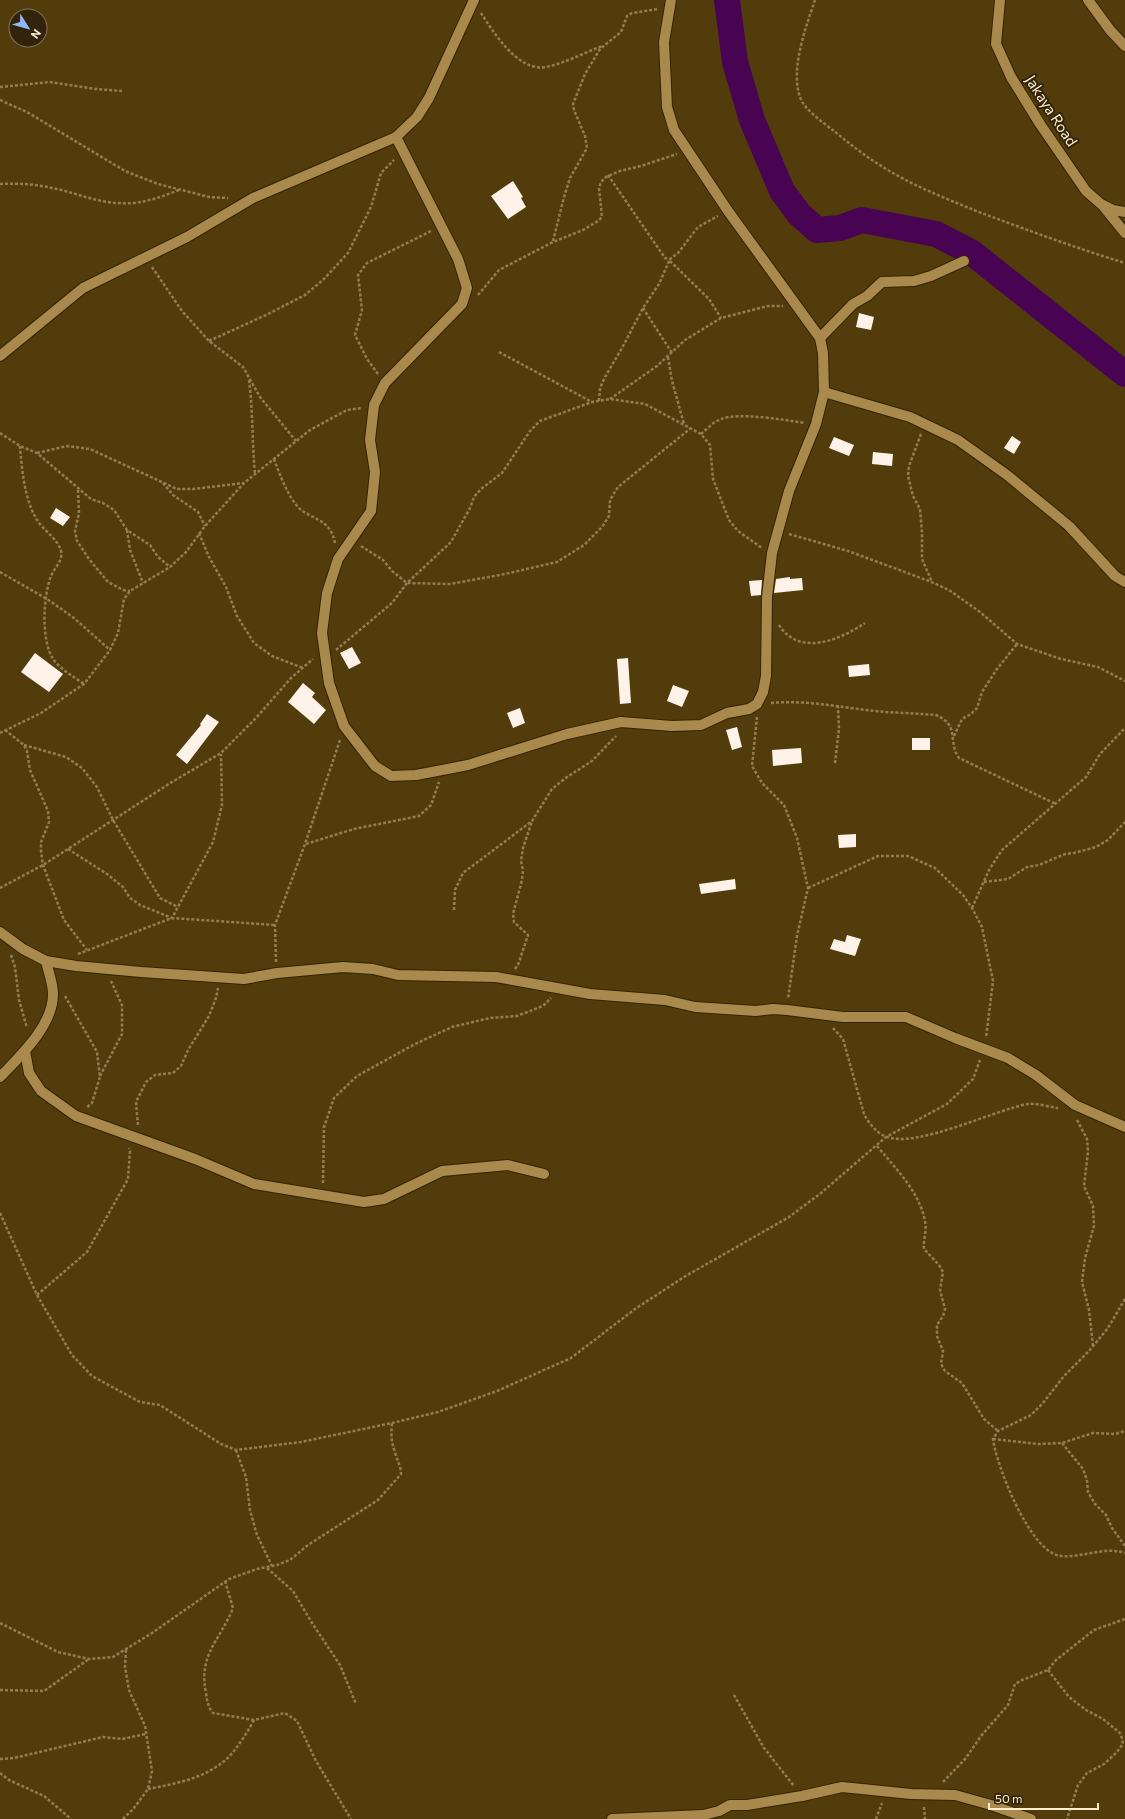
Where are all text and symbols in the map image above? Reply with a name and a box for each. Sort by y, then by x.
north arrow [8,8,48,48]
text: N [29,27,44,42]
street label: Jakaya Road [1022,71,1082,149]
scale bar [989,1785,1098,1811]
text: 50 m [995,1791,1023,1805]

